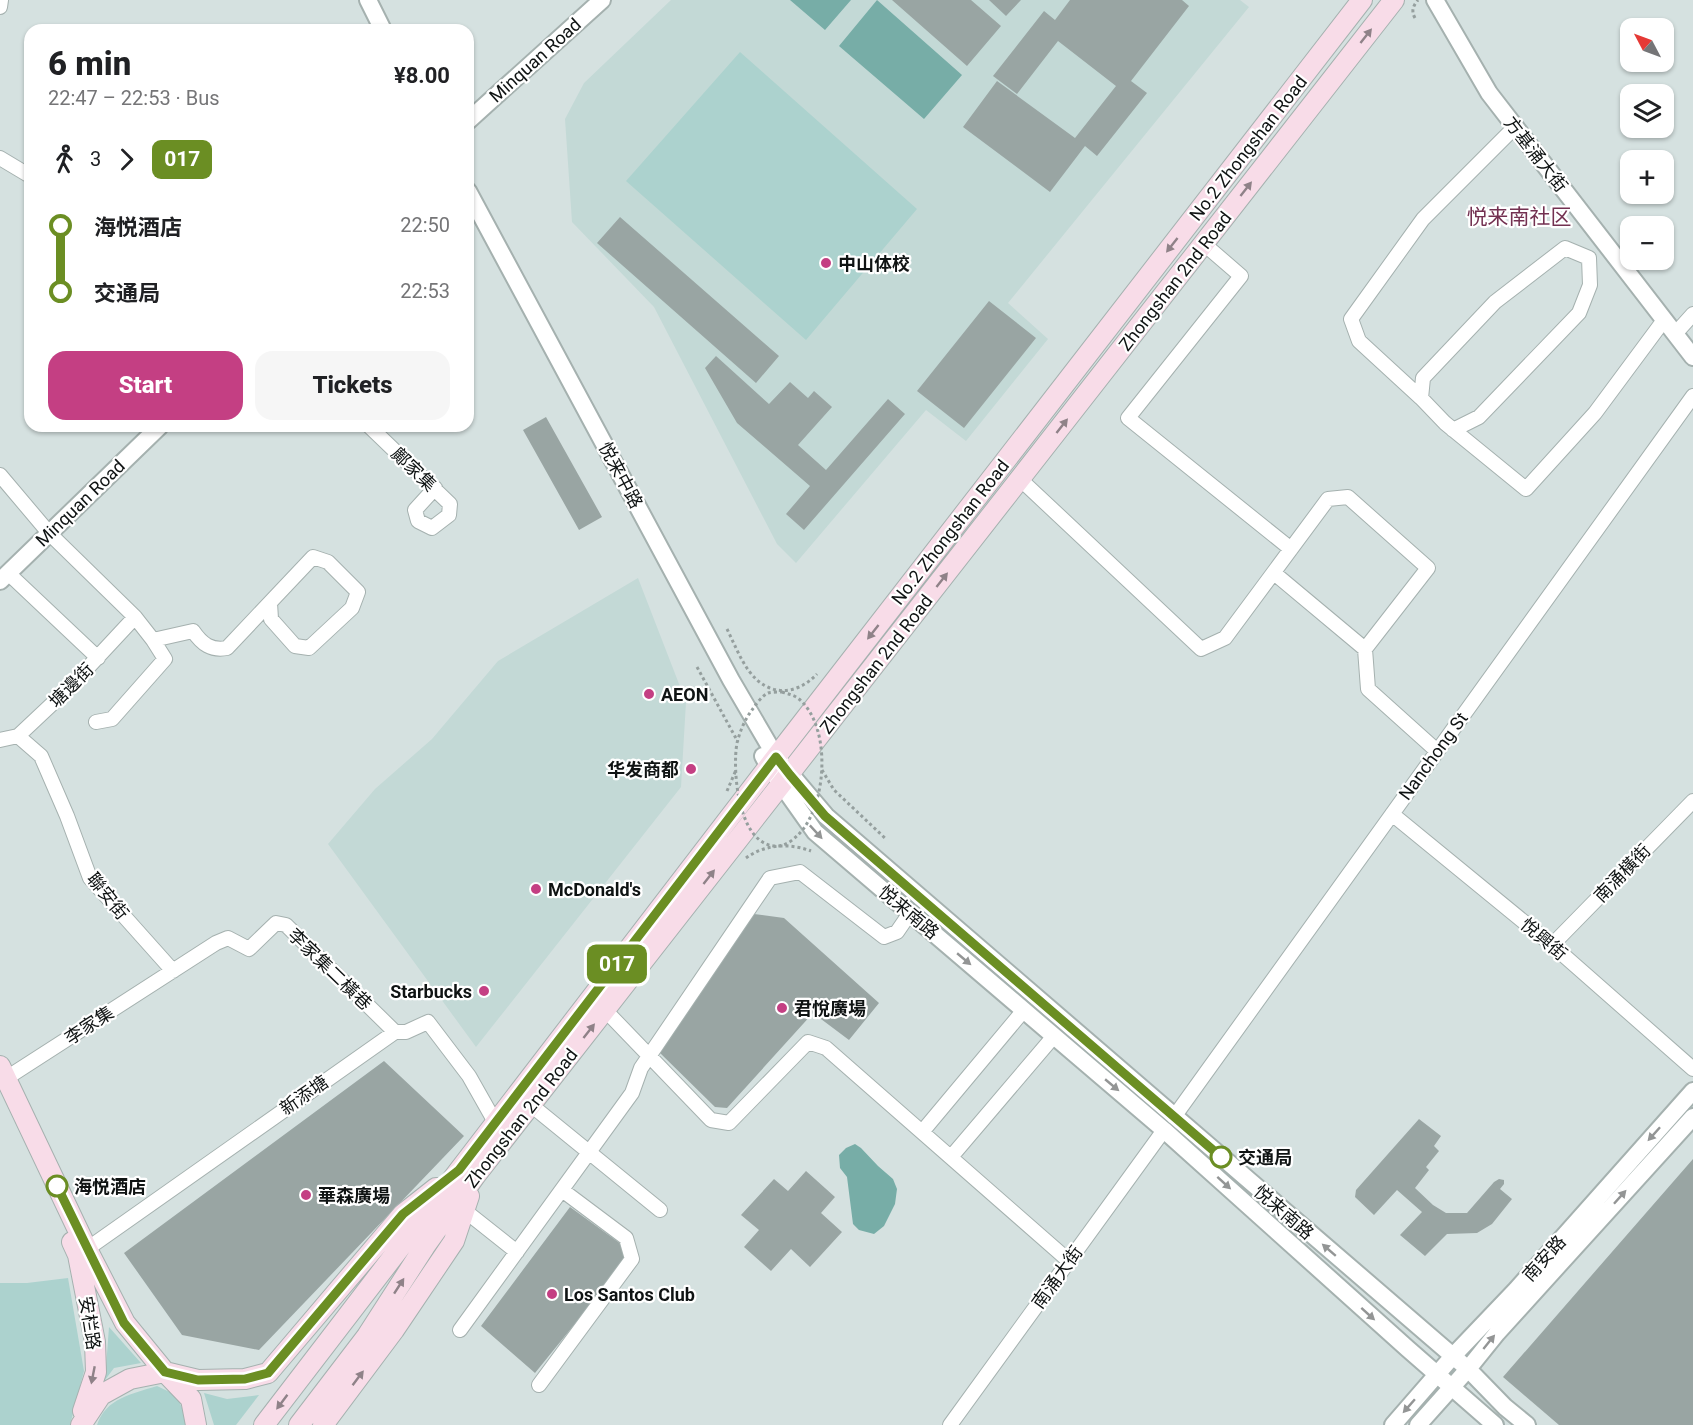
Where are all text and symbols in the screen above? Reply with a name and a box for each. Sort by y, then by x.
street label: Minquan Road [485,13,585,107]
north arrow [1620,18,1674,72]
map controls [1620,18,1674,270]
one-way arrow [1360,28,1372,43]
text: 6 min [48,44,131,83]
text: ¥8.00 [394,63,450,88]
street label: No.2 Zhongshan Road [1185,71,1311,225]
button: layers [1620,84,1674,138]
text: 22:47 – 22:53 · Bus [48,86,220,110]
street label: 方基涌大街 [1500,112,1572,196]
icon: walk [48,143,81,176]
icon: forward [110,143,143,176]
text: 3 [90,147,101,171]
text: 017 [164,147,200,171]
button: + [1620,150,1674,204]
one-way arrow [1240,182,1252,197]
district label: 悦来南社区 [1467,205,1572,229]
street label: Zhongshan 2nd Road [1114,207,1236,355]
text: 22:50 [400,213,450,237]
text: 海悦酒店 [94,215,182,240]
button: − [1620,216,1674,270]
one-way arrow [1167,238,1179,253]
place label: 中山体校 [838,253,910,274]
marker: 中山体校 [819,256,833,270]
text: 22:53 [400,279,450,303]
text: 交通局 [94,281,160,306]
button: Start [48,351,243,420]
button: Tickets [255,351,450,420]
one-way arrow [1055,418,1067,433]
street label: 悦来中路 [595,438,647,512]
street label: 鄺家集 [387,443,441,495]
street label: Minquan Road [31,455,129,551]
street label: No.2 Zhongshan Road [887,455,1013,609]
one-way arrow [935,572,947,587]
street label: Zhongshan 2nd Road [815,590,937,738]
one-way arrow [866,624,879,640]
street label: 塘邊街 [44,658,98,712]
place label: AEON [661,684,708,705]
marker: AEON [642,687,656,701]
street label: Nanchong St [1394,708,1472,804]
place label: 华发商都 [607,759,679,780]
marker: 华发商都 [684,762,698,776]
one-way arrow [809,824,823,838]
street label: 南涌橫街 [1589,840,1655,906]
street label: 聯安街 [83,868,133,924]
one-way arrow [703,869,716,885]
place label: McDonald's [548,879,641,900]
street label: 悦来南路 [875,881,943,943]
marker: McDonald's [529,882,543,896]
street label: 悅興街 [1517,914,1571,964]
street label: 李家集二橫巷 [284,924,376,1014]
line badge: 017 [582,944,652,984]
text: 017 [599,952,635,976]
one-way arrow [956,952,971,965]
place label: Starbucks [390,981,472,1002]
marker: Starbucks [477,984,491,998]
place label: 君悅廣場 [794,998,866,1019]
street label: 李家集 [61,1001,117,1049]
marker: 君悅廣場 [775,1001,789,1015]
one-way arrow [583,1023,595,1039]
street label: Zhongshan 2nd Road [460,1044,582,1192]
street label: 新添塘 [276,1071,332,1119]
one-way arrow [1104,1079,1120,1092]
one-way arrow [1648,1126,1661,1141]
marker: 交通局 [1210,1146,1232,1168]
place label: 交通局 [1238,1147,1292,1168]
marker: 海悦酒店 [46,1175,68,1197]
place label: 海悦酒店 [74,1176,146,1197]
one-way arrow [1216,1176,1231,1190]
street label: 悦来南路 [1250,1180,1318,1244]
place label: 華森廣場 [318,1185,390,1206]
marker: 華森廣場 [299,1188,313,1202]
one-way arrow [1613,1191,1627,1205]
street label: 南安路 [1518,1231,1570,1285]
street label: 南涌大街 [1027,1242,1087,1312]
one-way arrow [1322,1244,1337,1257]
one-way arrow [393,1279,405,1295]
place label: Los Santos Club [564,1284,695,1305]
marker: Los Santos Club [545,1287,559,1301]
street label: 安栏路 [75,1295,105,1351]
one-way arrow [1361,1307,1376,1321]
one-way arrow [1483,1334,1495,1349]
one-way arrow [88,1365,98,1384]
one-way arrow [352,1371,364,1386]
one-way arrow [276,1395,288,1410]
one-way arrow [1402,1399,1416,1414]

